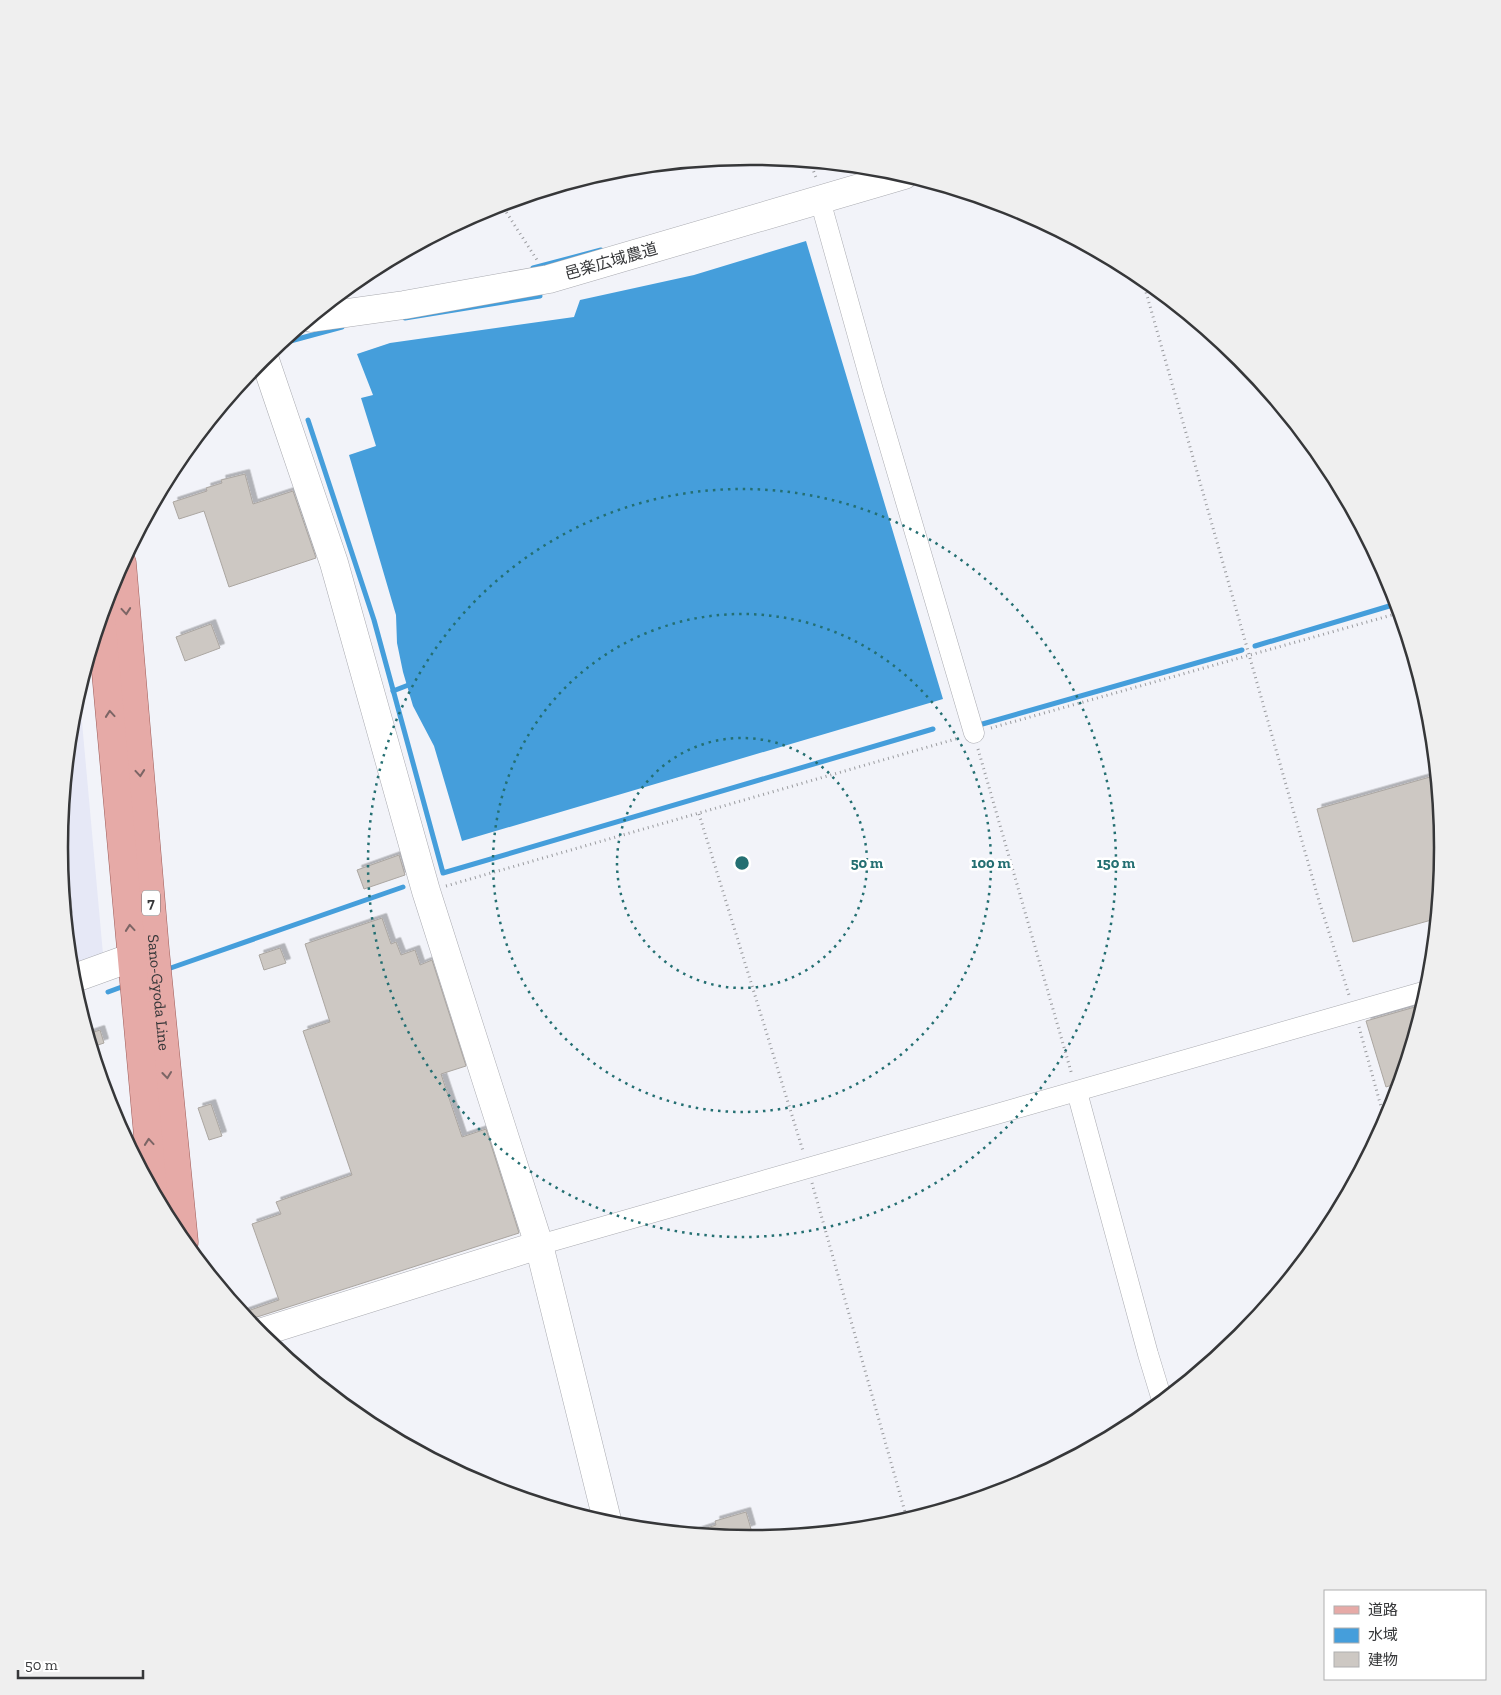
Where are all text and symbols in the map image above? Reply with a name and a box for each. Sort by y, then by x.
street label: 邑楽広域農道 [562,239,660,283]
one-way arrow [121,608,132,616]
one-way arrow [105,710,116,718]
one-way arrow [135,770,146,778]
centre of rings [733,854,751,872]
text: 50 m [851,854,883,872]
text: 100 m [971,854,1011,872]
text: 150 m [1097,854,1135,872]
road number: 7 [142,890,160,916]
one-way arrow [125,924,136,932]
street label: Sano-Gyoda Line [144,934,174,1051]
one-way arrow [162,1071,173,1079]
one-way arrow [144,1138,155,1146]
legend [1324,1590,1486,1680]
text: 道路 [1368,1601,1398,1619]
text: 水域 [1368,1626,1398,1644]
scale bar [18,1648,142,1680]
text: 建物 [1368,1651,1398,1669]
text: 50 m [25,1656,58,1674]

